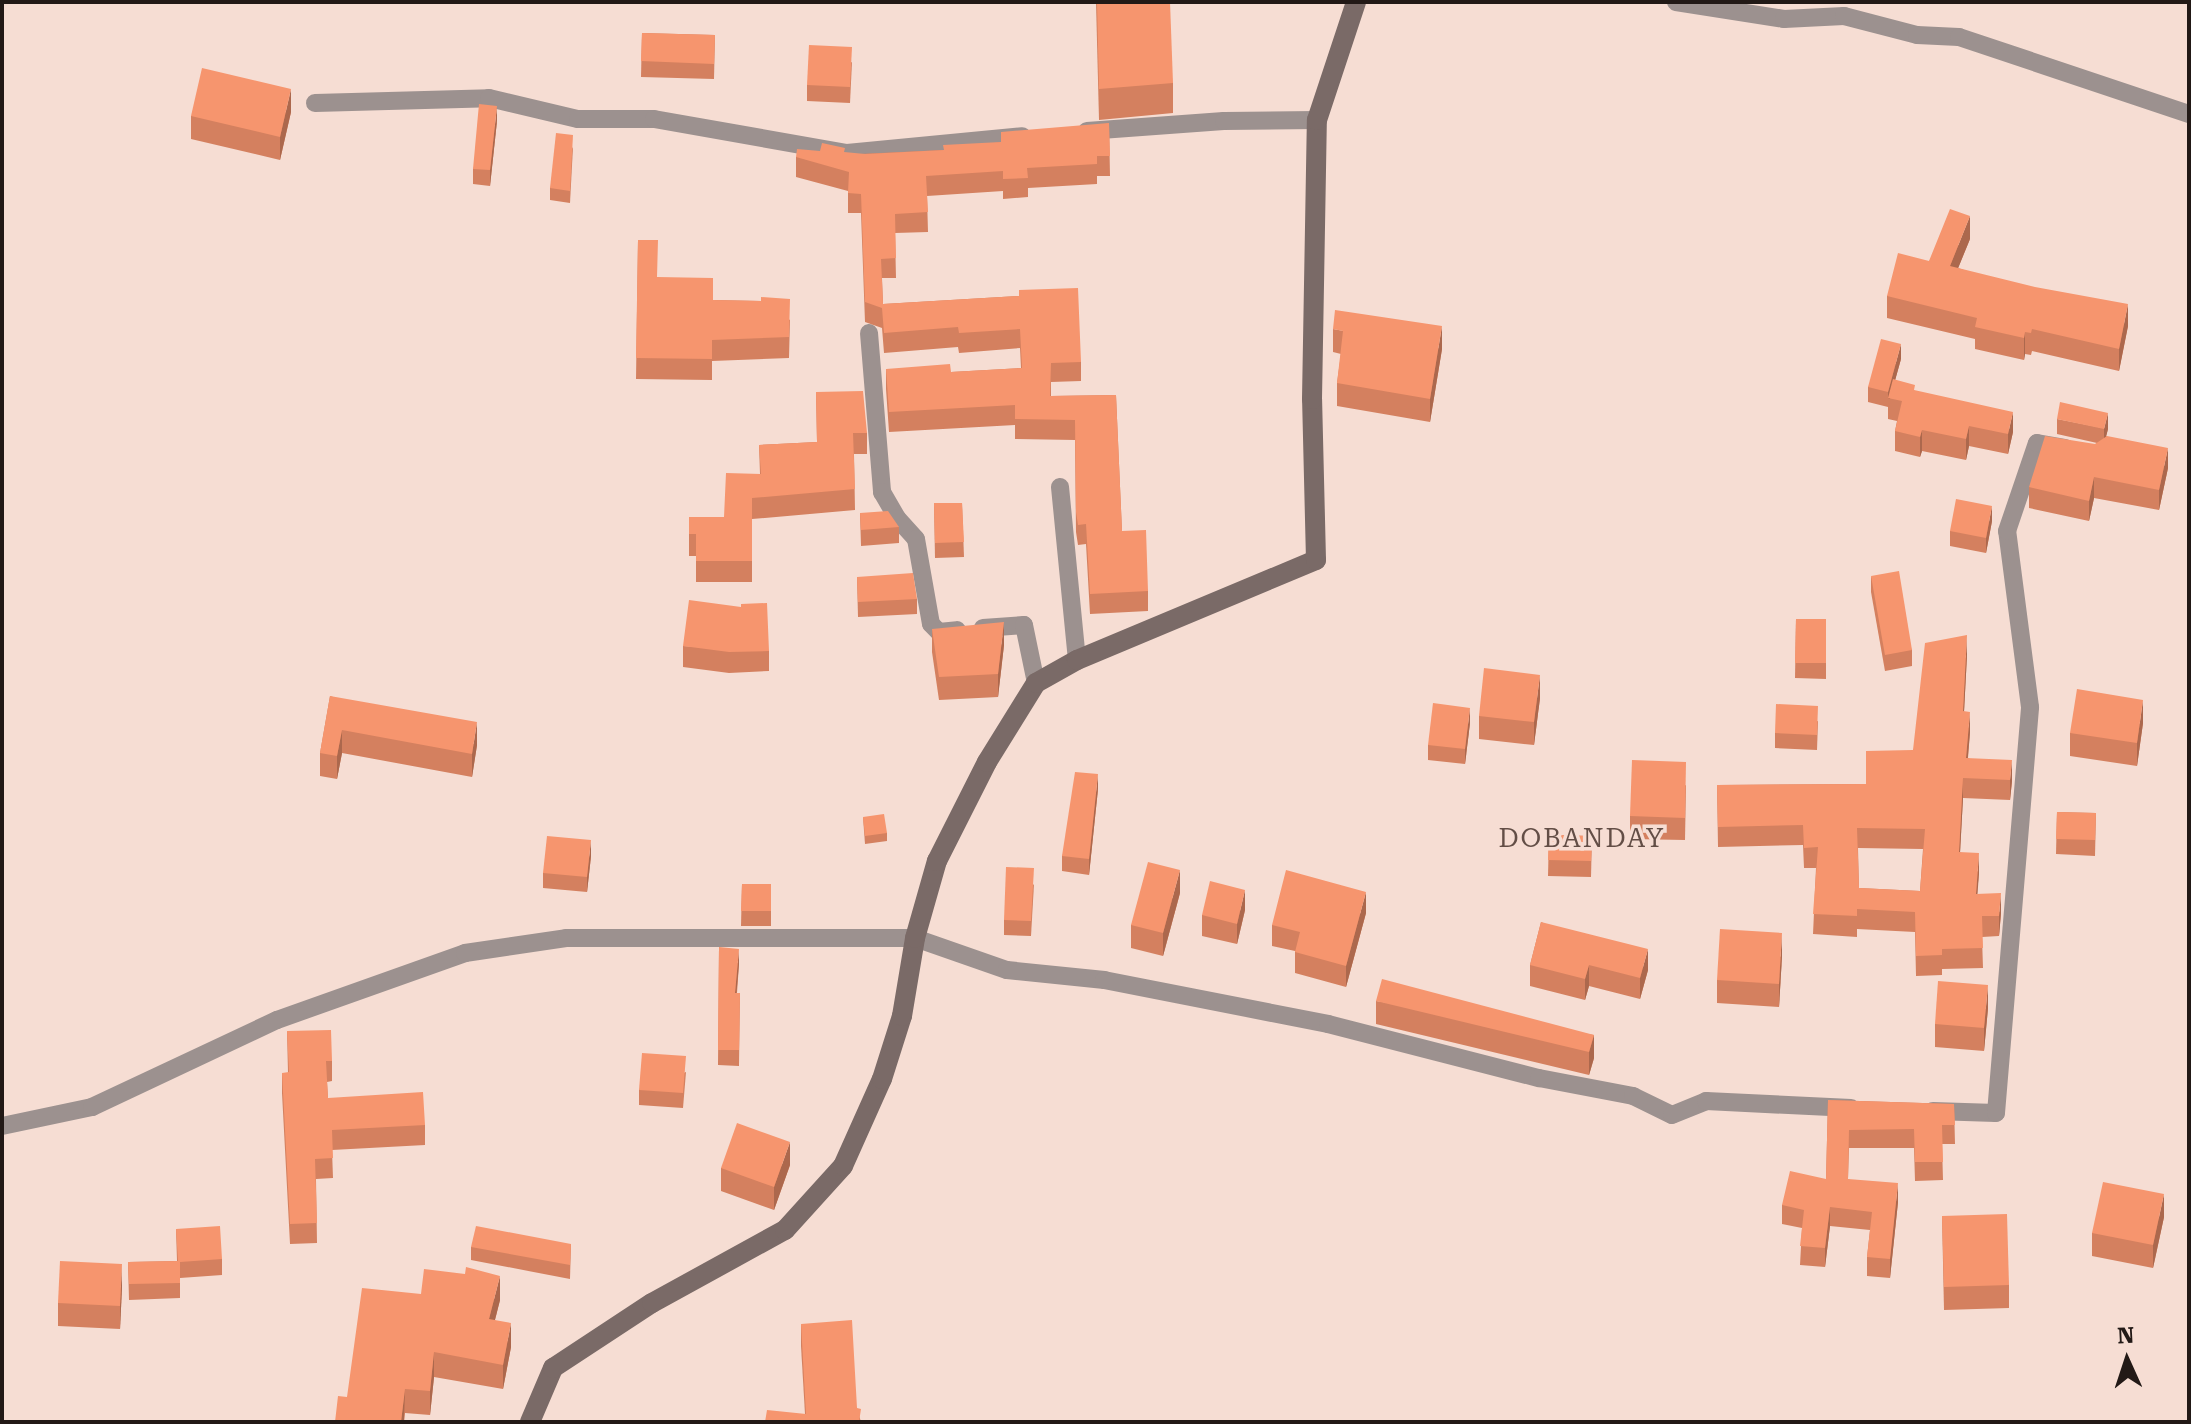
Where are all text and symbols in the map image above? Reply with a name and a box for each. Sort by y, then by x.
district label: DOBANDAY [1498,823,1666,855]
north arrow [2087,1320,2167,1400]
text: N [2117,1323,2135,1348]

